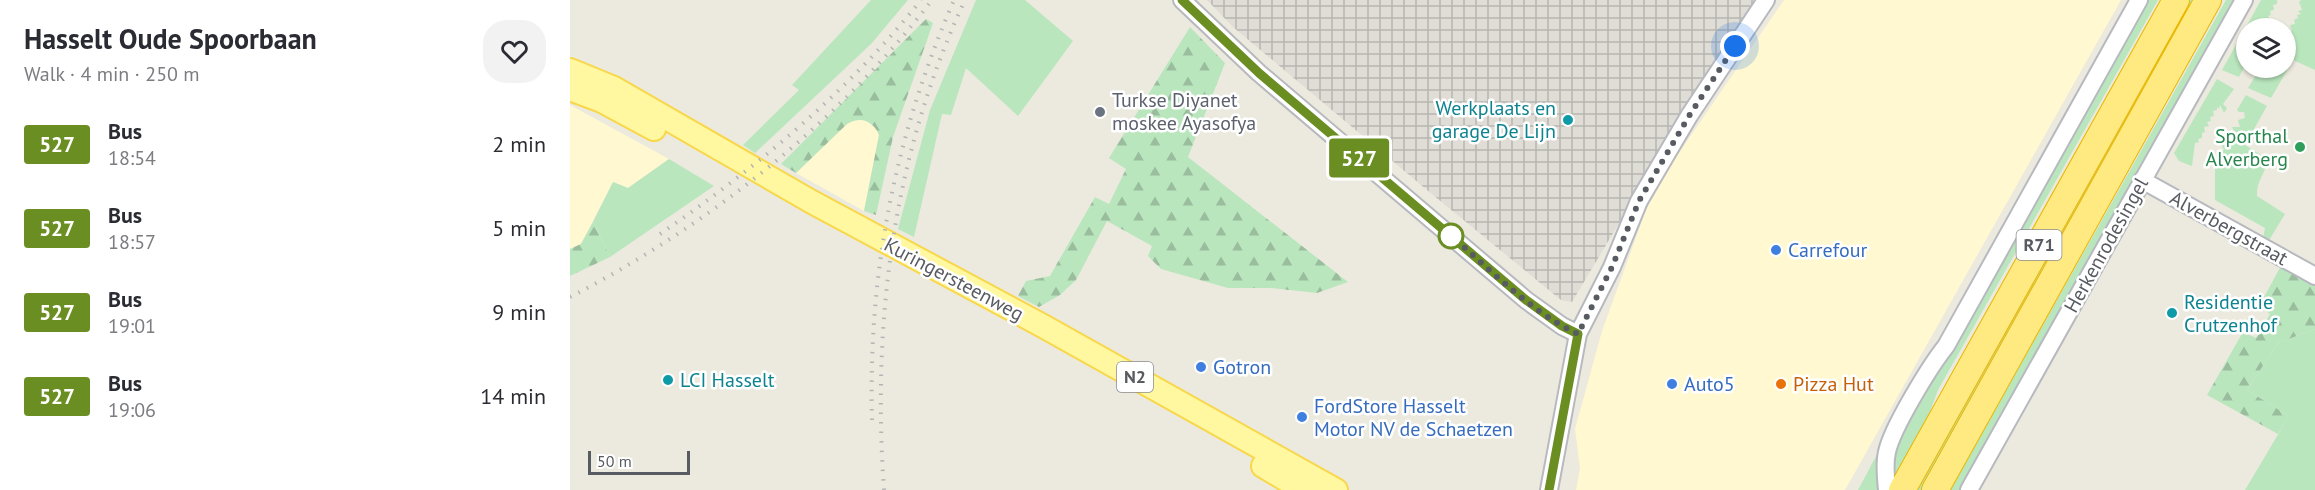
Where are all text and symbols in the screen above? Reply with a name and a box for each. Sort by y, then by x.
map controls [2236,18,2296,78]
button: layers [2236,18,2296,78]
text: Hasselt Oude Spoorbaan [24,20,317,57]
button: heart [483,20,546,83]
your location [1720,31,1750,61]
text: Walk · 4 min · 250 m [24,61,200,87]
place label: Turkse Diyanet moskee Ayasofya [1112,87,1256,136]
place label: Werkplaats en garage De Lijn [1432,95,1556,144]
marker: Turkse Diyanet moskee Ayasofya [1093,105,1107,119]
marker: Werkplaats en garage De Lijn [1561,113,1575,127]
text: Bus [108,117,142,145]
place label: Sporthal Alverberg [2206,123,2288,172]
text: 2 min [492,130,546,158]
text: 527 [39,131,75,158]
line badge: 527 [1324,138,1394,178]
marker: Sporthal Alverberg [2293,140,2307,154]
text: 18:54 [108,145,156,171]
text: 527 [1341,145,1377,172]
street label: Herkenrodesingel [2058,173,2154,317]
street label: Alverbergstraat [2165,185,2293,271]
text: Bus [108,201,142,229]
text: 5 min [492,214,546,242]
text: 527 [39,215,75,242]
unlabelled marker [1438,223,1464,249]
text: 18:57 [108,229,156,255]
road number: R71 [2016,230,2062,260]
street label: Kuringersteenweg [880,231,1028,327]
place label: Carrefour [1788,237,1867,263]
marker: Carrefour [1769,243,1783,257]
text: Bus [108,285,142,313]
place label: Residentie Crutzenhof [2184,289,2279,338]
text: 9 min [492,298,546,326]
text: 527 [39,299,75,326]
marker: Residentie Crutzenhof [2165,306,2179,320]
text: 19:01 [108,313,156,339]
place label: Gotron [1213,354,1271,380]
marker: Gotron [1194,360,1208,374]
road number: N2 [1117,362,1153,392]
place label: LCI Hasselt [680,367,775,393]
text: Bus [108,369,142,397]
place label: Auto5 [1684,371,1735,397]
place label: Pizza Hut [1793,371,1874,397]
marker: LCI Hasselt [661,373,675,387]
marker: Auto5 [1665,377,1679,391]
marker: Pizza Hut [1774,377,1788,391]
text: 14 min [480,382,546,410]
text: 527 [39,383,75,410]
place label: FordStore Hasselt Motor NV de Schaetzen [1314,393,1513,442]
text: 19:06 [108,397,156,423]
marker: FordStore Hasselt Motor NV de Schaetzen [1295,410,1309,424]
scale bar [588,448,690,476]
text: 50 m [597,451,632,471]

